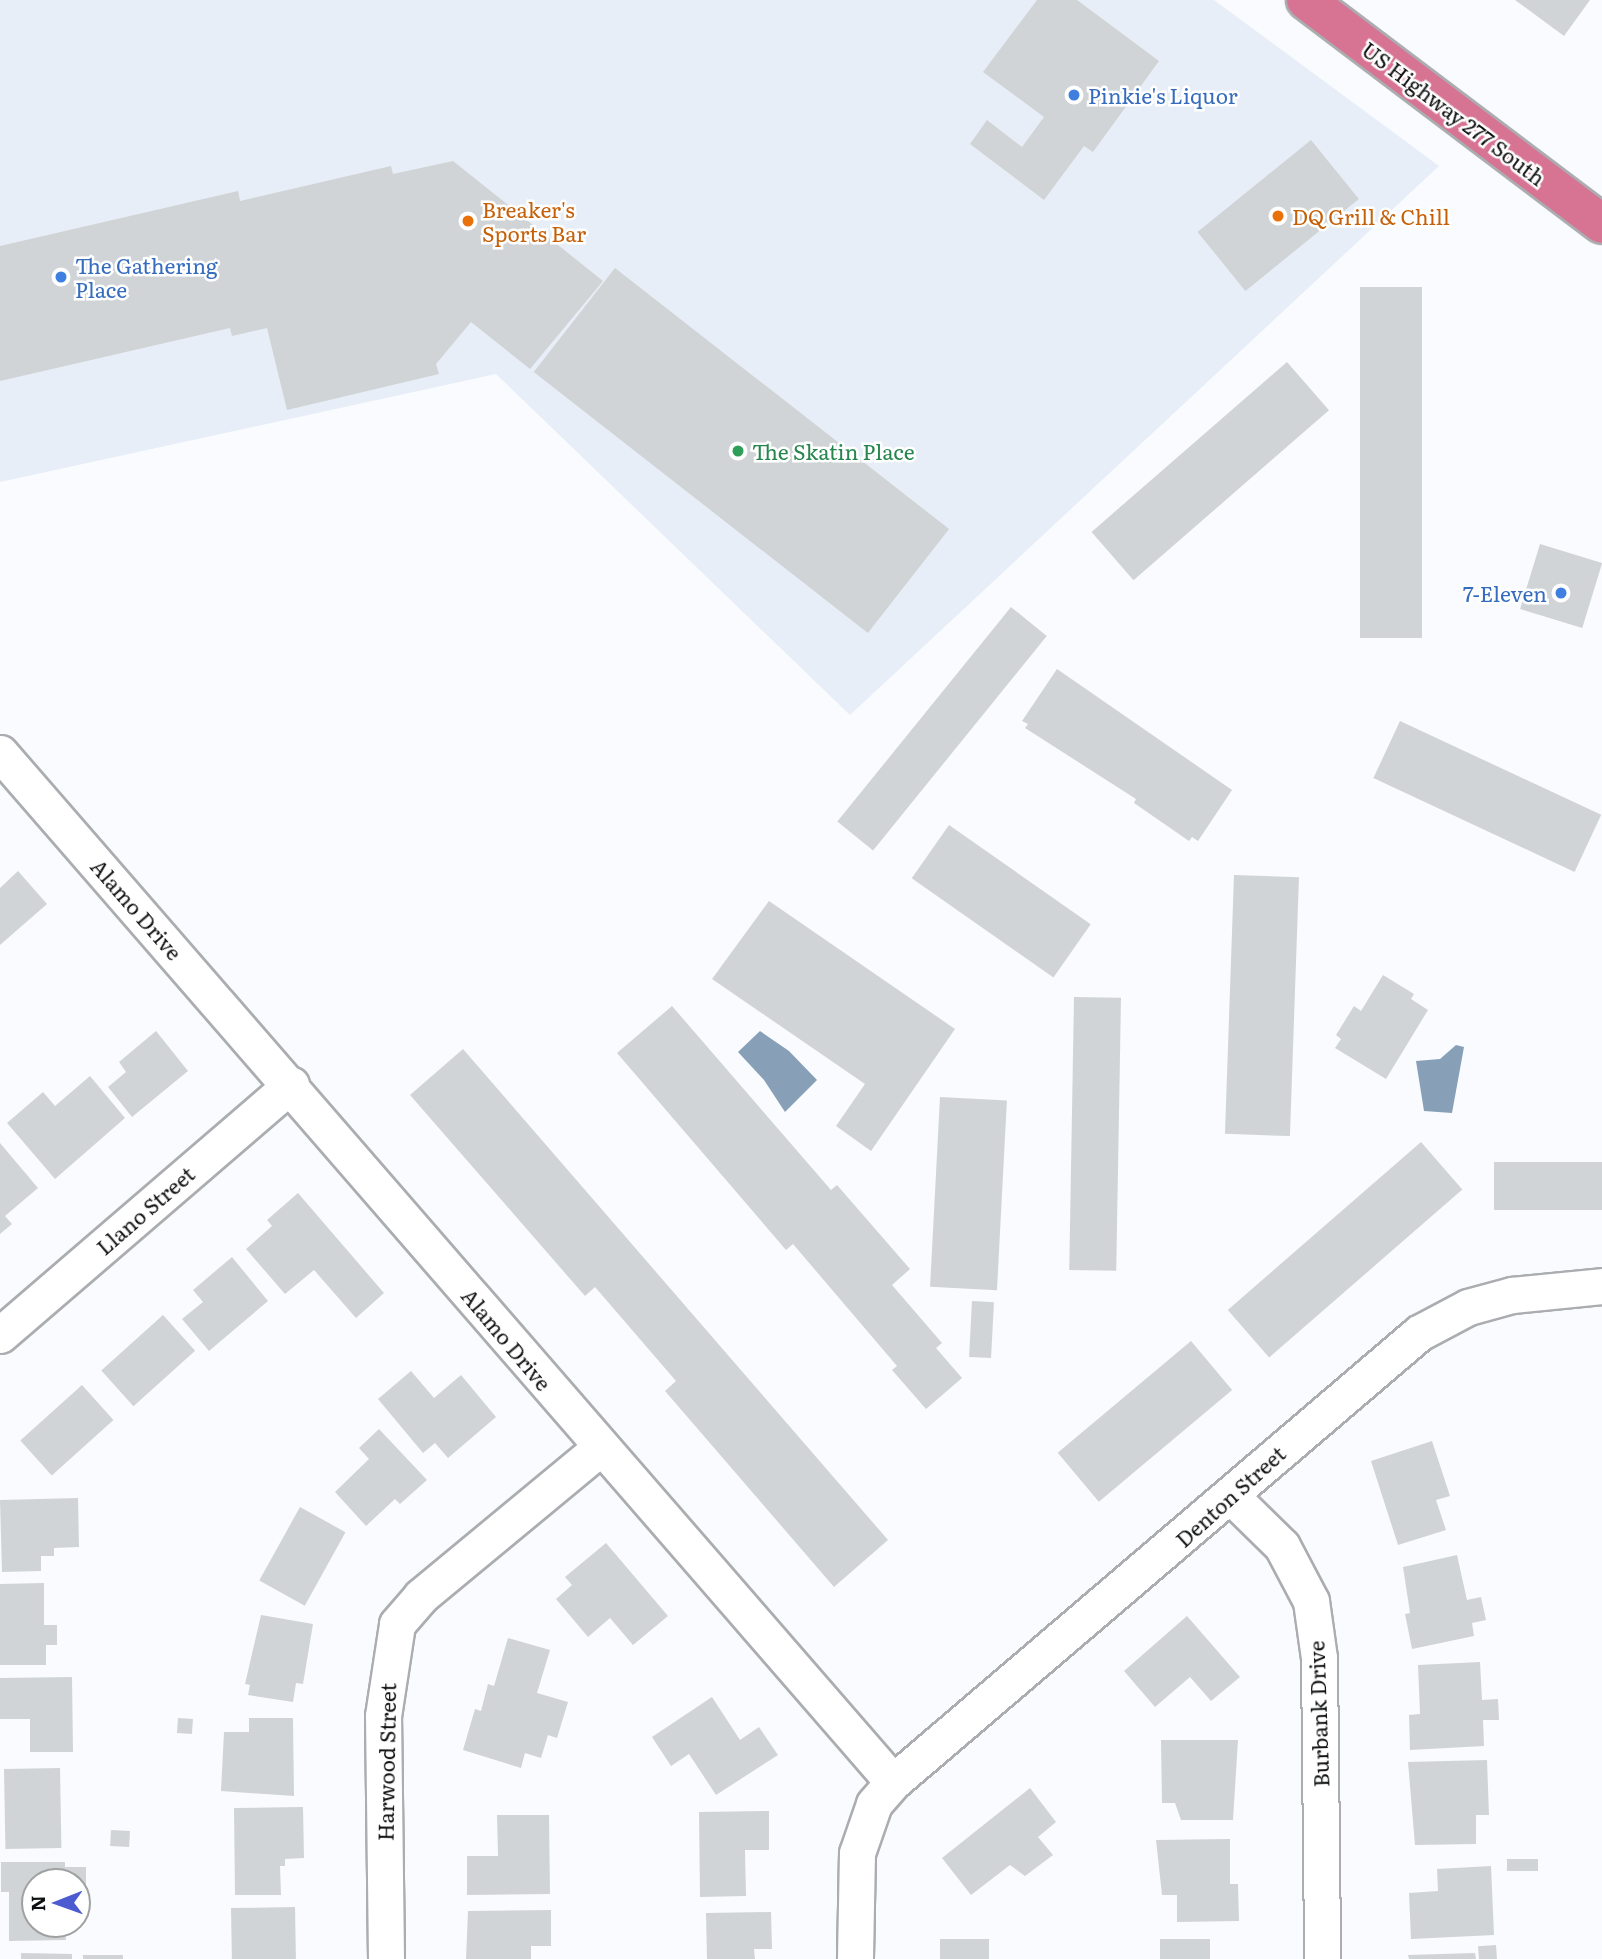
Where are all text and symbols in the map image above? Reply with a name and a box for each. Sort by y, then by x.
street label: US Highway 277 South [1357,36,1551,190]
place label: Pinkie's Liquor [1088,82,1238,108]
marker: Pinkie's Liquor [1066,87,1082,103]
place label: Breaker's Sports Bar [482,196,586,246]
place label: DQ Grill & Chill [1292,203,1450,229]
marker: DQ Grill & Chill [1270,208,1286,224]
marker: Breaker's Sports Bar [460,213,476,229]
place label: The Gathering Place [75,252,218,302]
marker: The Gathering Place [53,269,69,285]
place label: The Skatin Place [752,438,915,464]
marker: The Skatin Place [730,443,746,459]
place label: 7-Eleven [1463,580,1547,606]
marker: 7-Eleven [1553,585,1569,601]
street label: Alamo Drive [86,853,188,965]
street label: Llano Street [91,1161,199,1259]
street label: Alamo Drive [457,1283,557,1395]
street label: Denton Street [1170,1440,1290,1552]
street label: Burbank Drive [1303,1640,1333,1788]
street label: Harwood Street [372,1683,400,1841]
north arrow [21,1868,91,1938]
text: N [23,1895,51,1912]

